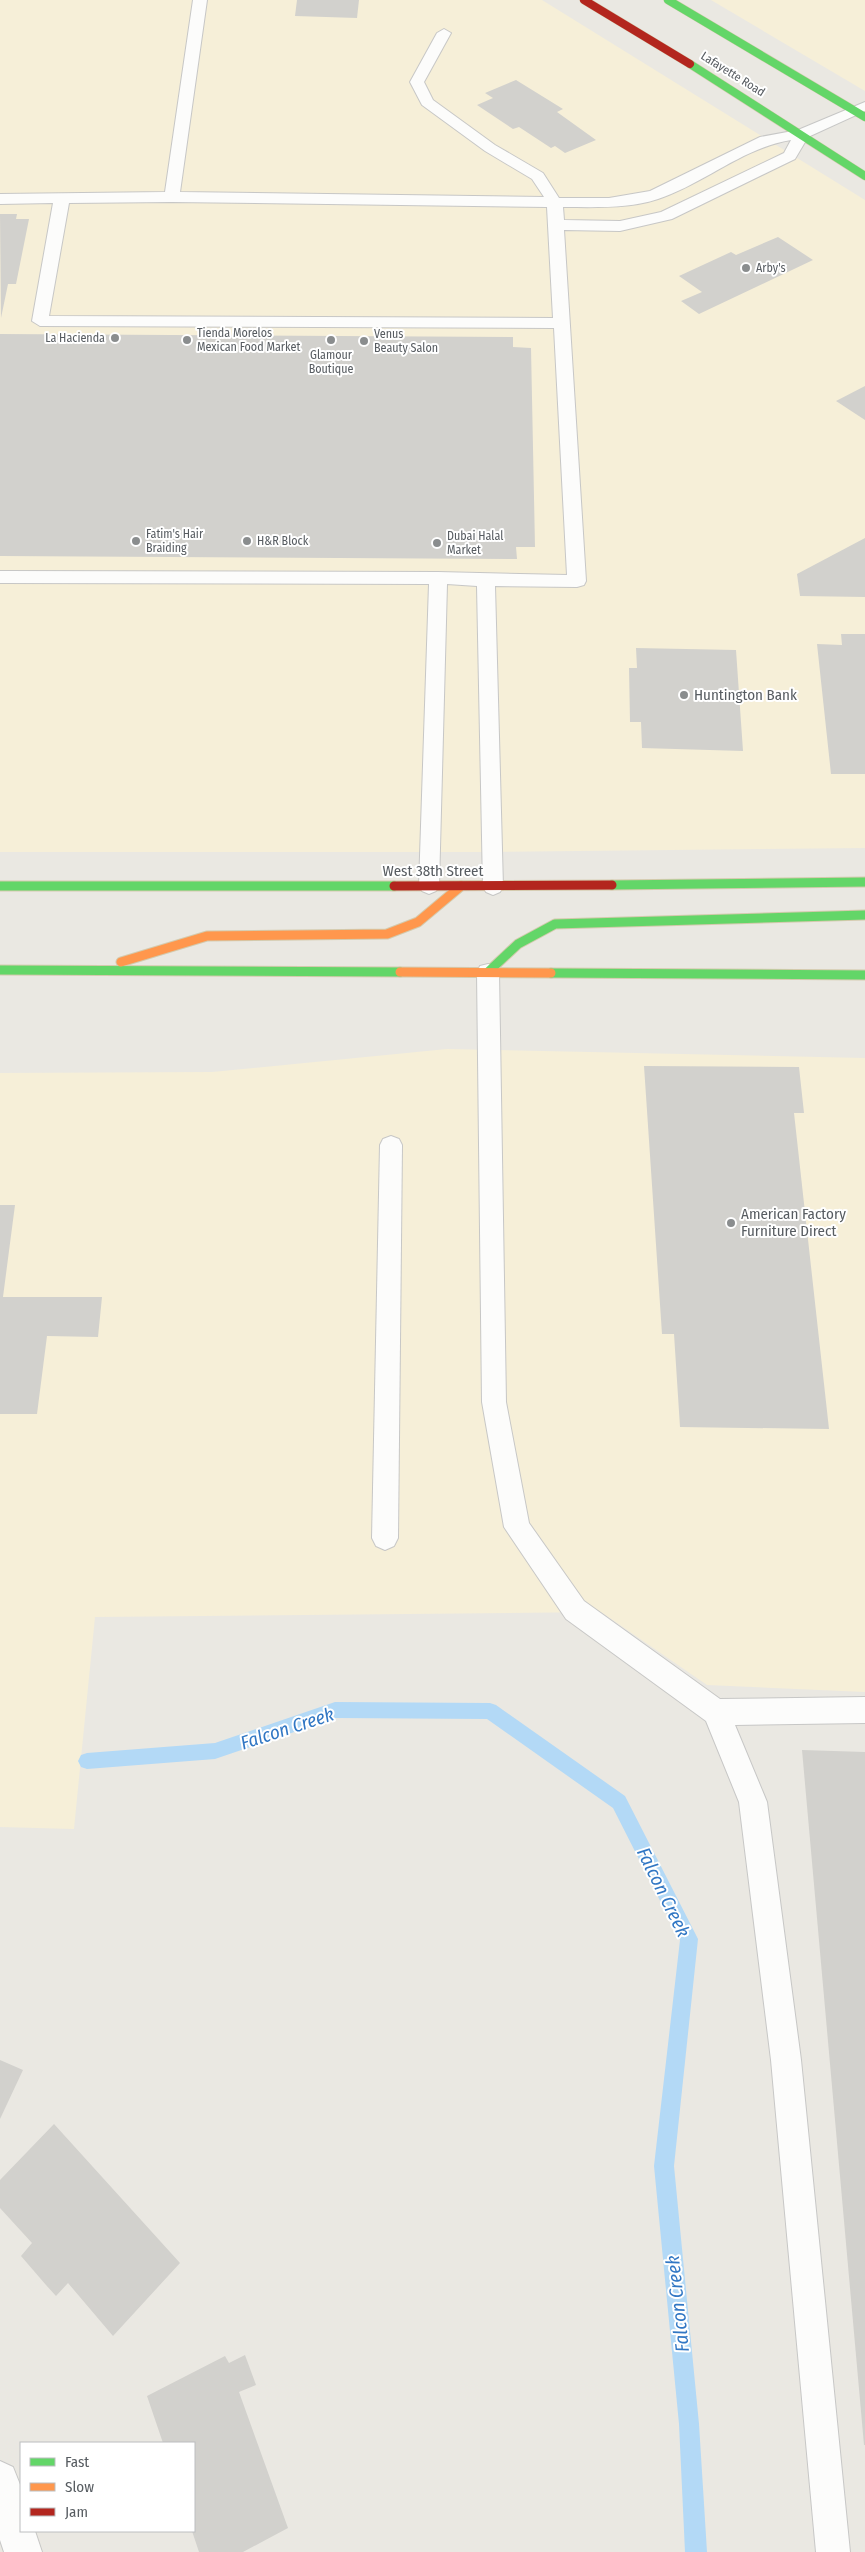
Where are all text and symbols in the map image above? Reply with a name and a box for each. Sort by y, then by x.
street label: Lafayette Road [698,49,768,99]
place label: Arby's [756,261,786,275]
marker: Arby's [740,262,752,274]
place label: Tienda Morelos Mexican Food Market [197,326,300,354]
place label: Venus Beauty Salon [374,327,438,355]
place label: La Hacienda [45,331,105,345]
marker: La Hacienda [109,332,121,344]
marker: Tienda Morelos Mexican Food Market [181,334,193,346]
marker: Glamour Boutique [325,334,337,346]
marker: Venus Beauty Salon [358,335,370,347]
place label: Glamour Boutique [309,348,353,376]
place label: Fatim's Hair Braiding [146,527,204,555]
place label: Dubai Halal Market [447,529,503,557]
place label: H&R Block [257,534,309,548]
marker: Fatim's Hair Braiding [130,535,142,547]
marker: H&R Block [241,535,253,547]
marker: Dubai Halal Market [431,537,443,549]
place label: Huntington Bank [694,686,797,704]
marker: Huntington Bank [678,689,690,701]
street label: West 38th Street [383,862,483,880]
place label: American Factory Furniture Direct [741,1205,846,1240]
marker: American Factory Furniture Direct [725,1217,737,1229]
water label: Falcon Creek [237,1703,337,1754]
water label: Falcon Creek [632,1844,695,1941]
water label: Falcon Creek [661,2254,694,2353]
legend [20,2442,195,2532]
text: Fast [65,2453,89,2471]
text: Slow [65,2478,94,2496]
text: Jam [65,2503,88,2521]

